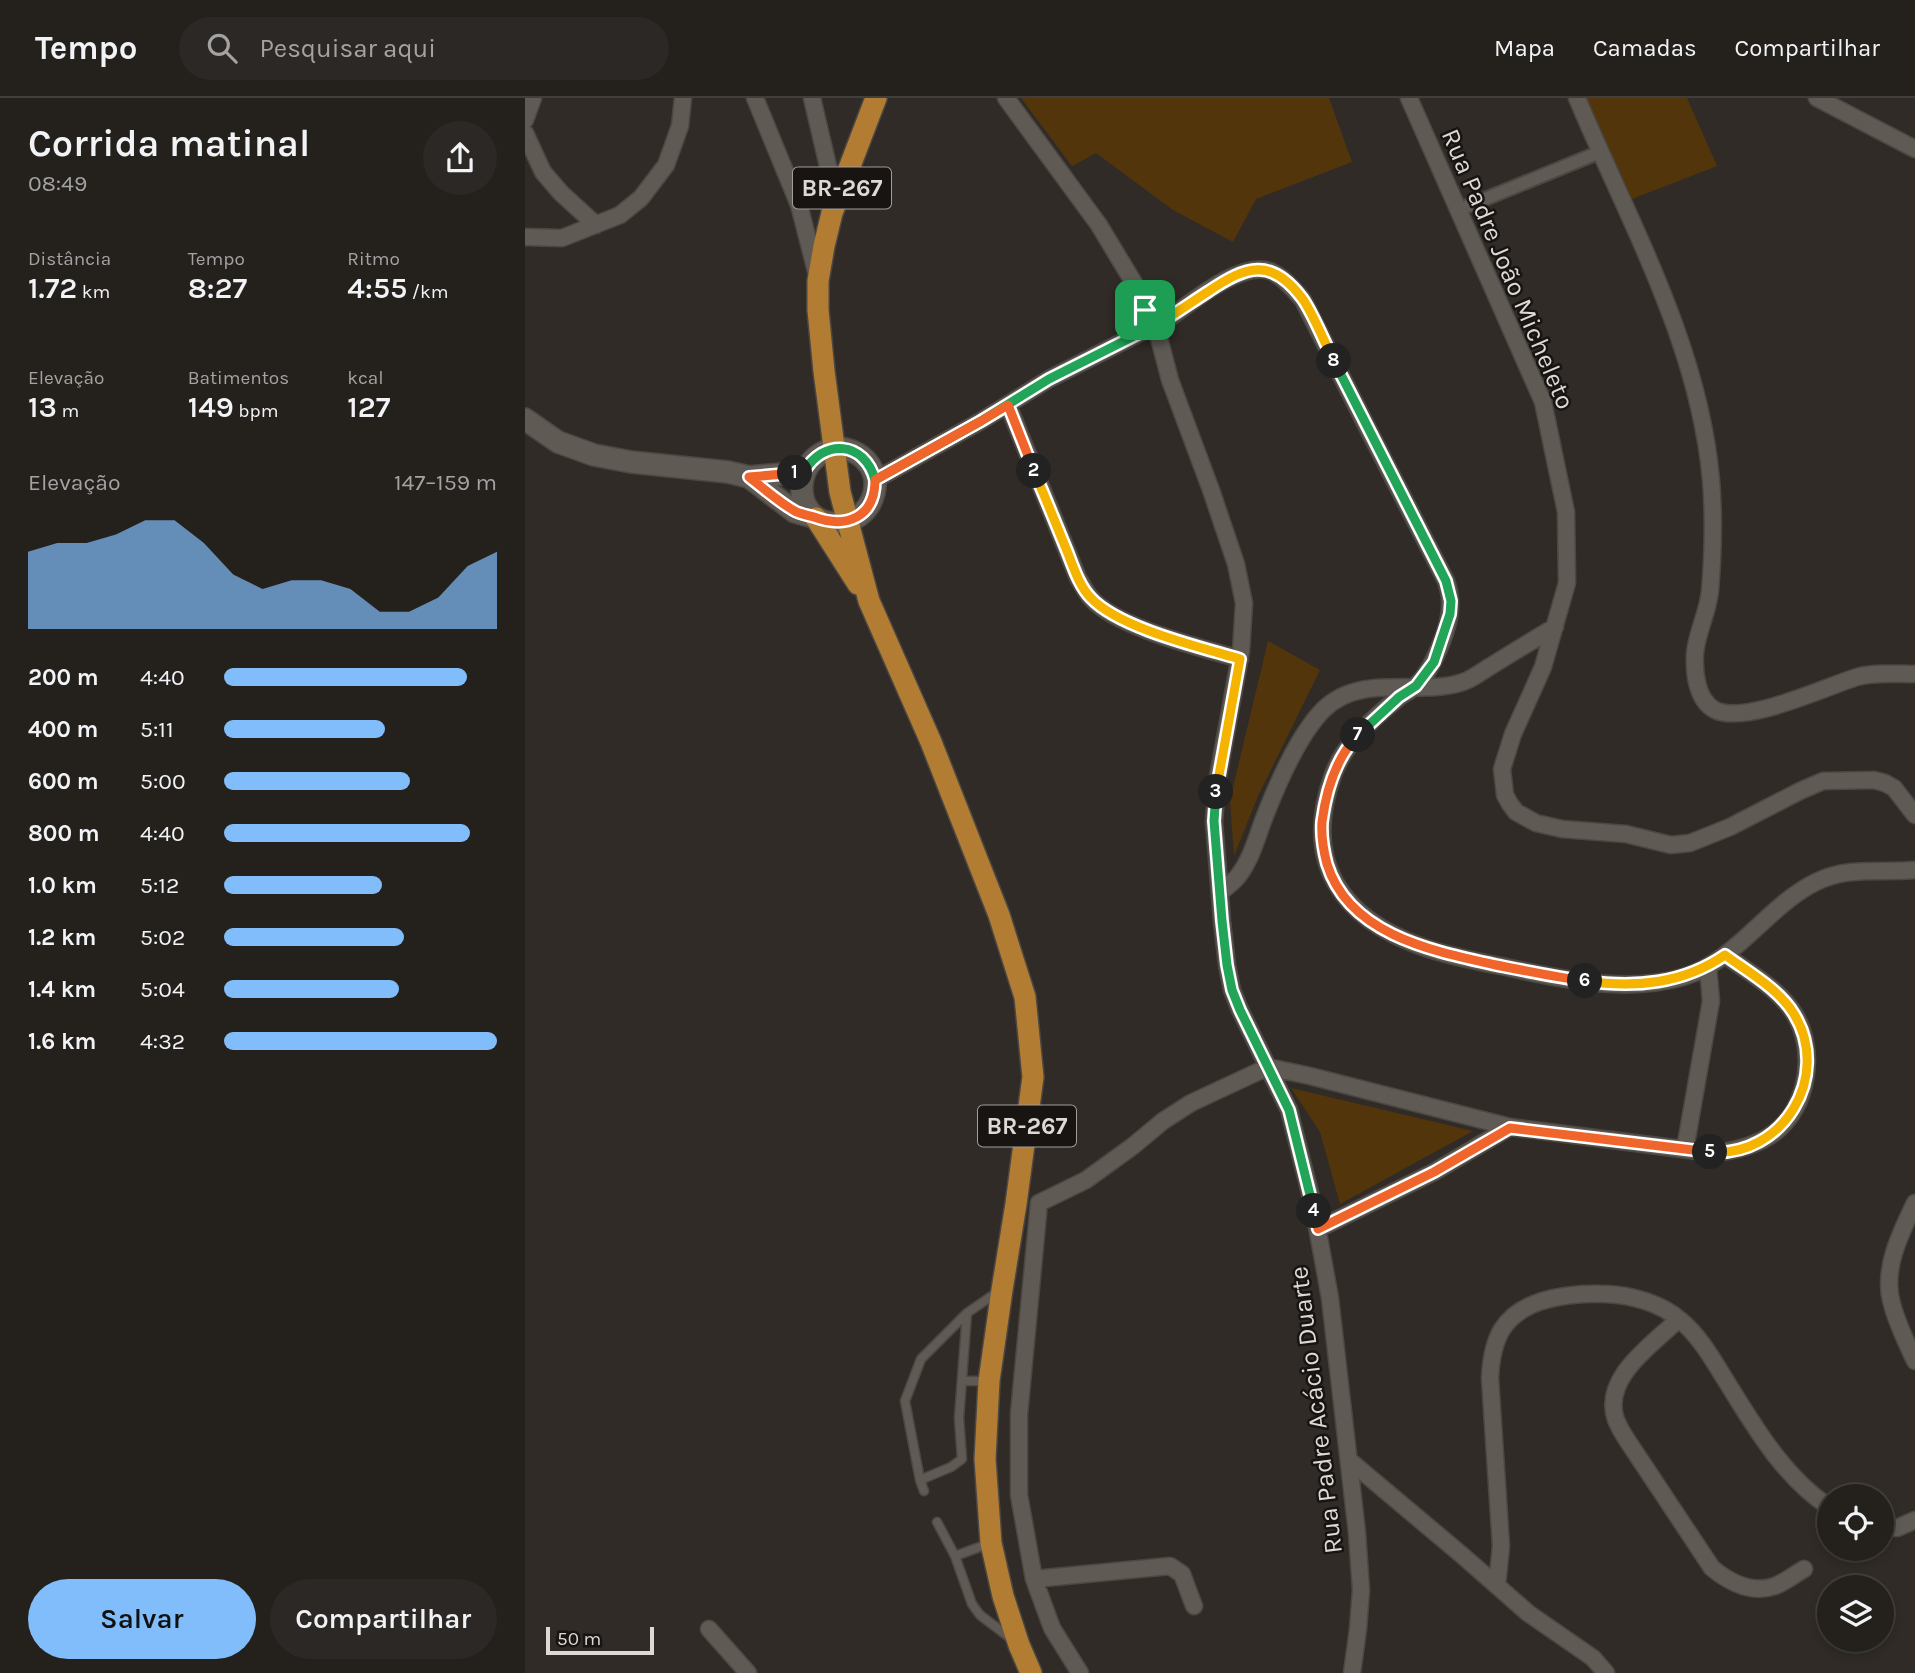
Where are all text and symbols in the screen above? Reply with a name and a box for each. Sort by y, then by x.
search box [179,17,669,80]
text: Tempo [35,29,137,67]
icon: search [203,29,241,67]
text: Pesquisar aqui [259,33,436,64]
text: Mapa [1494,34,1555,62]
text: Camadas [1593,34,1697,62]
text: Compartilhar [1735,34,1880,62]
text: Corrida matinal [28,121,310,166]
button: share [423,121,497,195]
street label: Rua Padre João Micheleto [1435,124,1581,414]
road number: BR-267 [793,168,891,208]
text: 08:49 [28,170,87,197]
text: Distância [28,248,111,270]
text: Tempo [188,248,245,270]
text: Ritmo [347,248,400,270]
text: 1.72 [28,270,77,306]
text: 8:27 [188,270,247,306]
text: 4:55 [347,270,407,306]
pin [1115,280,1175,340]
text: km [77,281,110,303]
text: /km [407,281,448,303]
icon: arrive [1126,291,1164,329]
pin: 8 [1317,344,1351,378]
text: 8 [1327,349,1340,371]
text: Elevação [28,367,104,389]
text: Batimentos [188,367,289,389]
text: kcal [347,367,384,389]
text: 13 [28,389,57,425]
text: 149 [188,389,234,425]
text: 127 [347,389,390,425]
text: m [57,400,79,422]
text: bpm [234,400,278,422]
pin: 2 [1016,454,1051,488]
pin: 1 [777,456,813,490]
text: 2 [1028,459,1039,481]
text: 1 [791,461,798,483]
text: Elevação [28,469,121,496]
text: 147–159 m [394,469,497,496]
text: 200 m [28,664,99,691]
text: 4:40 [140,664,185,691]
text: 400 m [28,716,98,743]
text: 5:11 [140,716,174,743]
pin: 7 [1341,718,1375,752]
text: 7 [1353,723,1362,745]
text: 600 m [28,768,99,795]
text: 5:00 [140,768,186,795]
pin: 3 [1199,774,1233,810]
text: 3 [1210,780,1221,802]
text: 800 m [28,820,100,847]
text: 4:40 [140,820,185,847]
text: 1.0 km [28,872,97,899]
text: 5:12 [140,872,179,899]
text: 1.2 km [28,924,96,951]
text: 5:02 [140,924,185,951]
pin: 6 [1567,964,1603,998]
text: 6 [1579,969,1590,991]
text: 1.4 km [28,976,96,1003]
text: 5:04 [140,976,185,1003]
text: 1.6 km [28,1028,96,1055]
text: 4:32 [140,1028,185,1055]
road number: BR-267 [978,1106,1076,1146]
pin: 5 [1693,1134,1727,1170]
text: 5 [1704,1140,1715,1162]
pin: 4 [1297,1194,1331,1228]
text: 4 [1308,1199,1319,1221]
street label: Rua Padre Acácio Duarte [1283,1265,1349,1555]
map controls [1817,1484,1894,1652]
button: locate [1817,1484,1894,1561]
button: layers [1817,1575,1894,1652]
button: Salvar [28,1579,256,1659]
button: Compartilhar [270,1579,497,1659]
scale bar [546,1624,655,1656]
text: 50 m [557,1628,601,1650]

